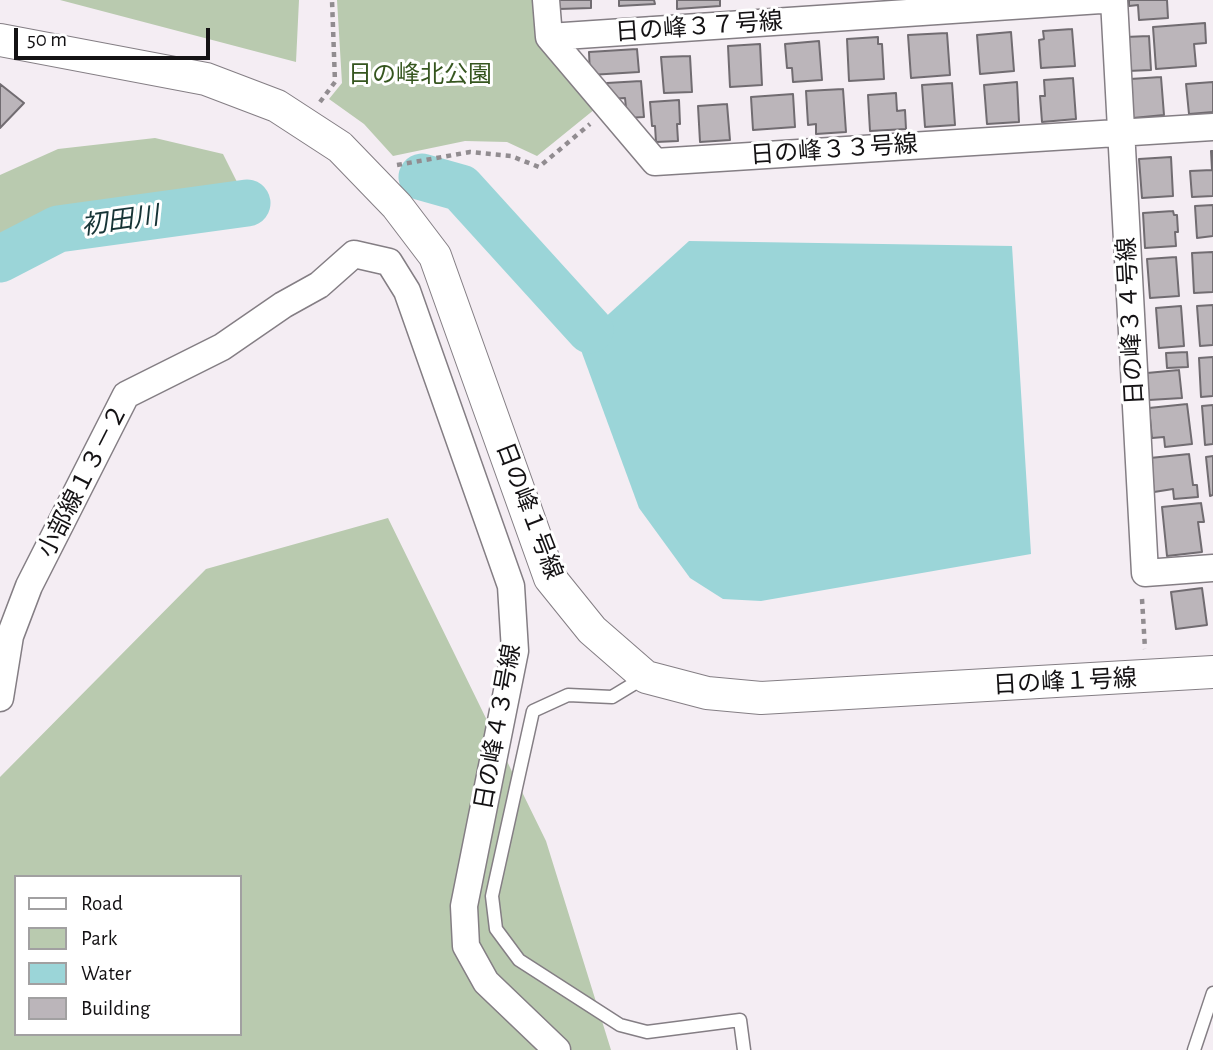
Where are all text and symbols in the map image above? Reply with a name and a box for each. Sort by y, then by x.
street label: 日の峰３７号線 [614,7,784,47]
scale bar [18,14,214,58]
text: 50 m [27,29,67,50]
park label: 日の峰北公園 [348,61,492,89]
street label: 日の峰３３号線 [749,130,919,170]
water label: 初田川 [79,200,161,242]
street label: 日の峰３４号線 [1112,236,1150,406]
street label: 小部線１３－２ [32,400,134,562]
street label: 日の峰１号線 [490,439,568,583]
street label: 日の峰４３号線 [469,642,527,812]
street label: 日の峰１号線 [992,664,1138,700]
legend [14,875,242,1036]
text: Road [81,893,123,914]
text: Park [81,928,117,949]
text: Water [81,963,131,984]
text: Building [81,998,150,1019]

